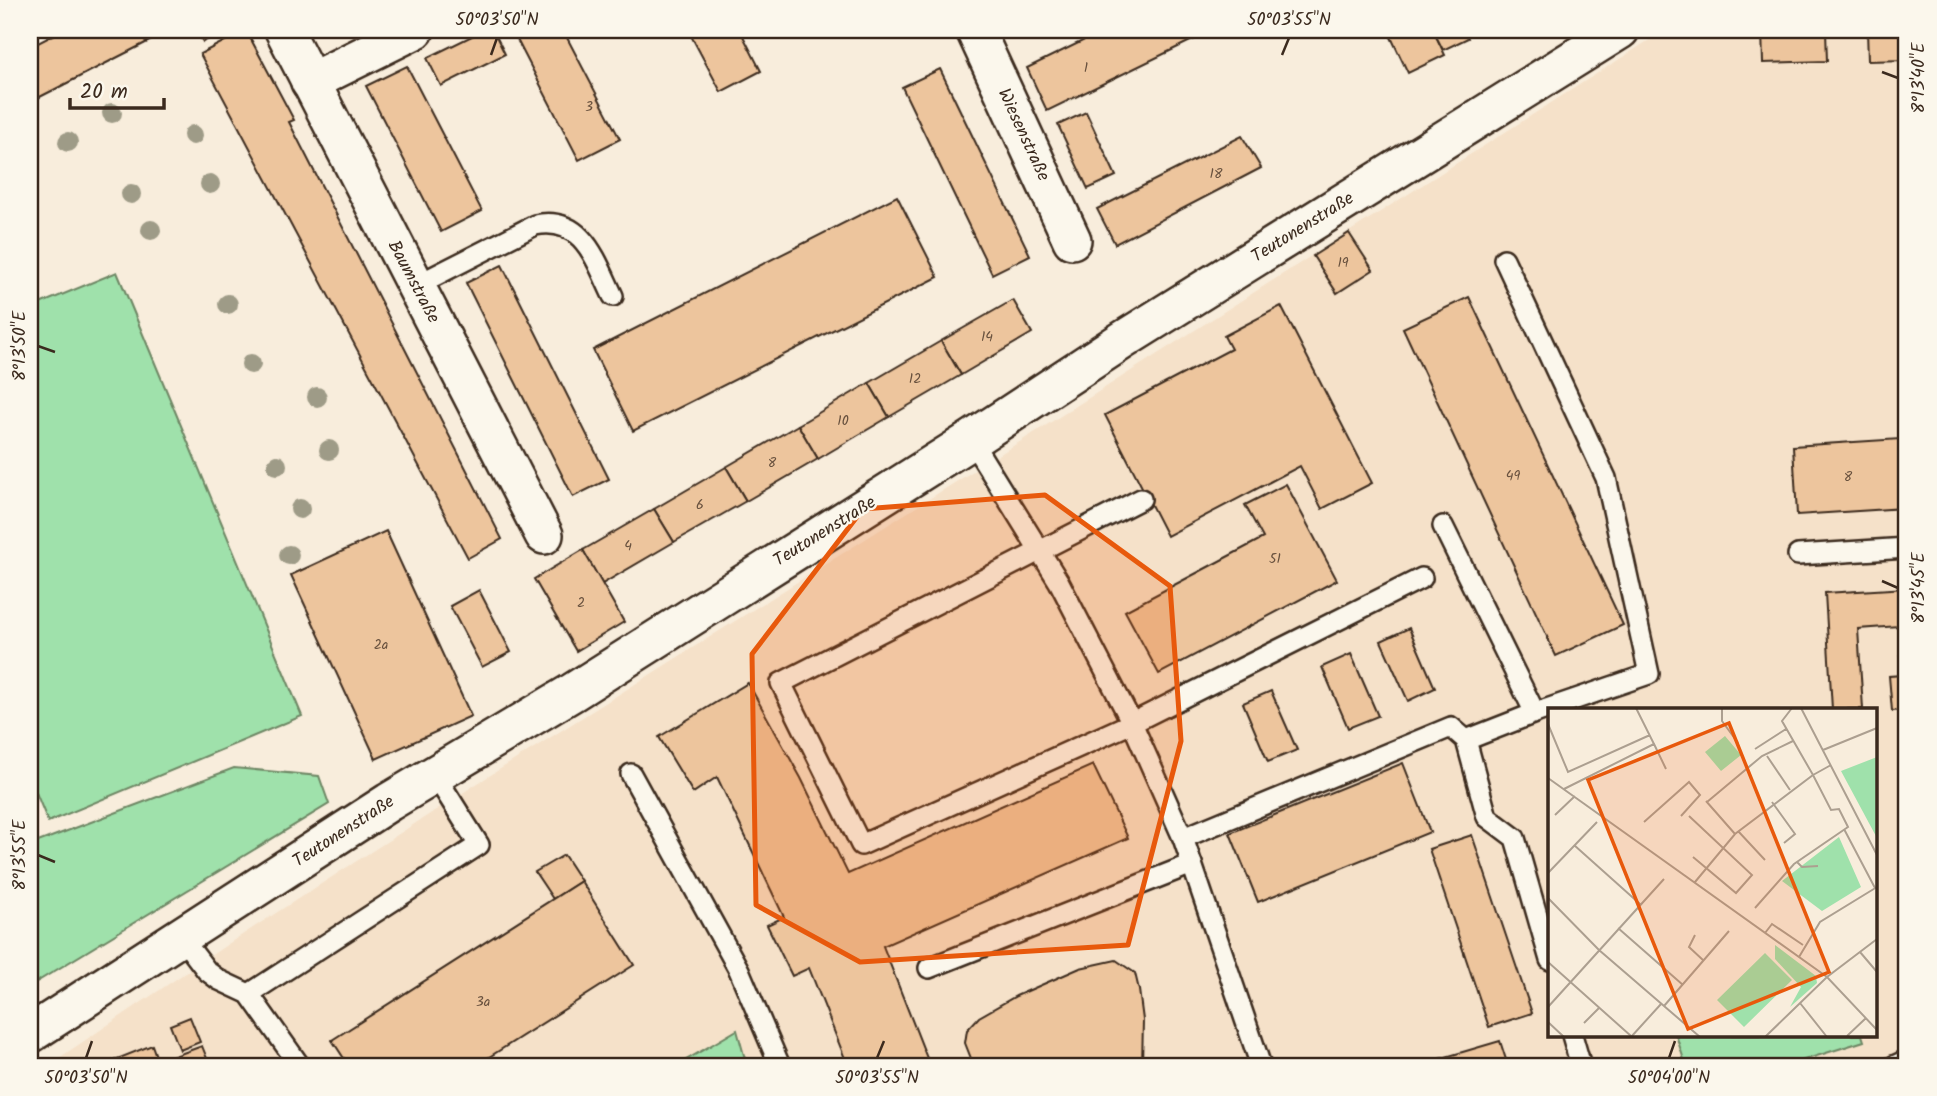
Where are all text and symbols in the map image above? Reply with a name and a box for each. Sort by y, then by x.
text: 50°03'50"N [455,6,539,35]
text: 50°03'55"N [1247,6,1331,35]
text: 8°13'40"E [1905,42,1934,113]
house number: 1 [1084,57,1088,79]
scale bar [70,66,164,110]
text: 20 m [80,76,128,109]
street label: Wiesenstraße [989,84,1057,186]
house number: 3 [585,96,593,118]
house number: 18 [1210,163,1223,185]
street label: Teutonenstraße [1246,185,1360,271]
street label: Baumstraße [379,235,447,329]
house number: 19 [1337,252,1349,274]
text: 8°13'50"E [6,310,35,381]
house number: 14 [981,326,993,348]
house number: 12 [909,368,921,390]
house number: 10 [837,410,849,432]
house number: 8 [768,452,777,474]
house number: 49 [1506,465,1520,487]
house number: 8 [1844,466,1853,488]
street label: Teutonenstraße [768,489,882,575]
house number: 6 [696,494,704,516]
house number: 4 [624,535,632,557]
house number: 51 [1269,548,1281,570]
text: 8°13'45"E [1905,552,1934,624]
house number: 2 [577,592,585,614]
house number: 2a [374,634,388,656]
inset map [1548,708,1878,1036]
street label: Teutonenstraße [287,788,401,876]
text: 8°13'55"E [6,819,35,891]
house number: 3a [476,991,490,1013]
text: 50°03'50"N [44,1064,128,1093]
text: 50°03'55"N [835,1064,919,1093]
text: 50°04'00"N [1628,1064,1710,1093]

